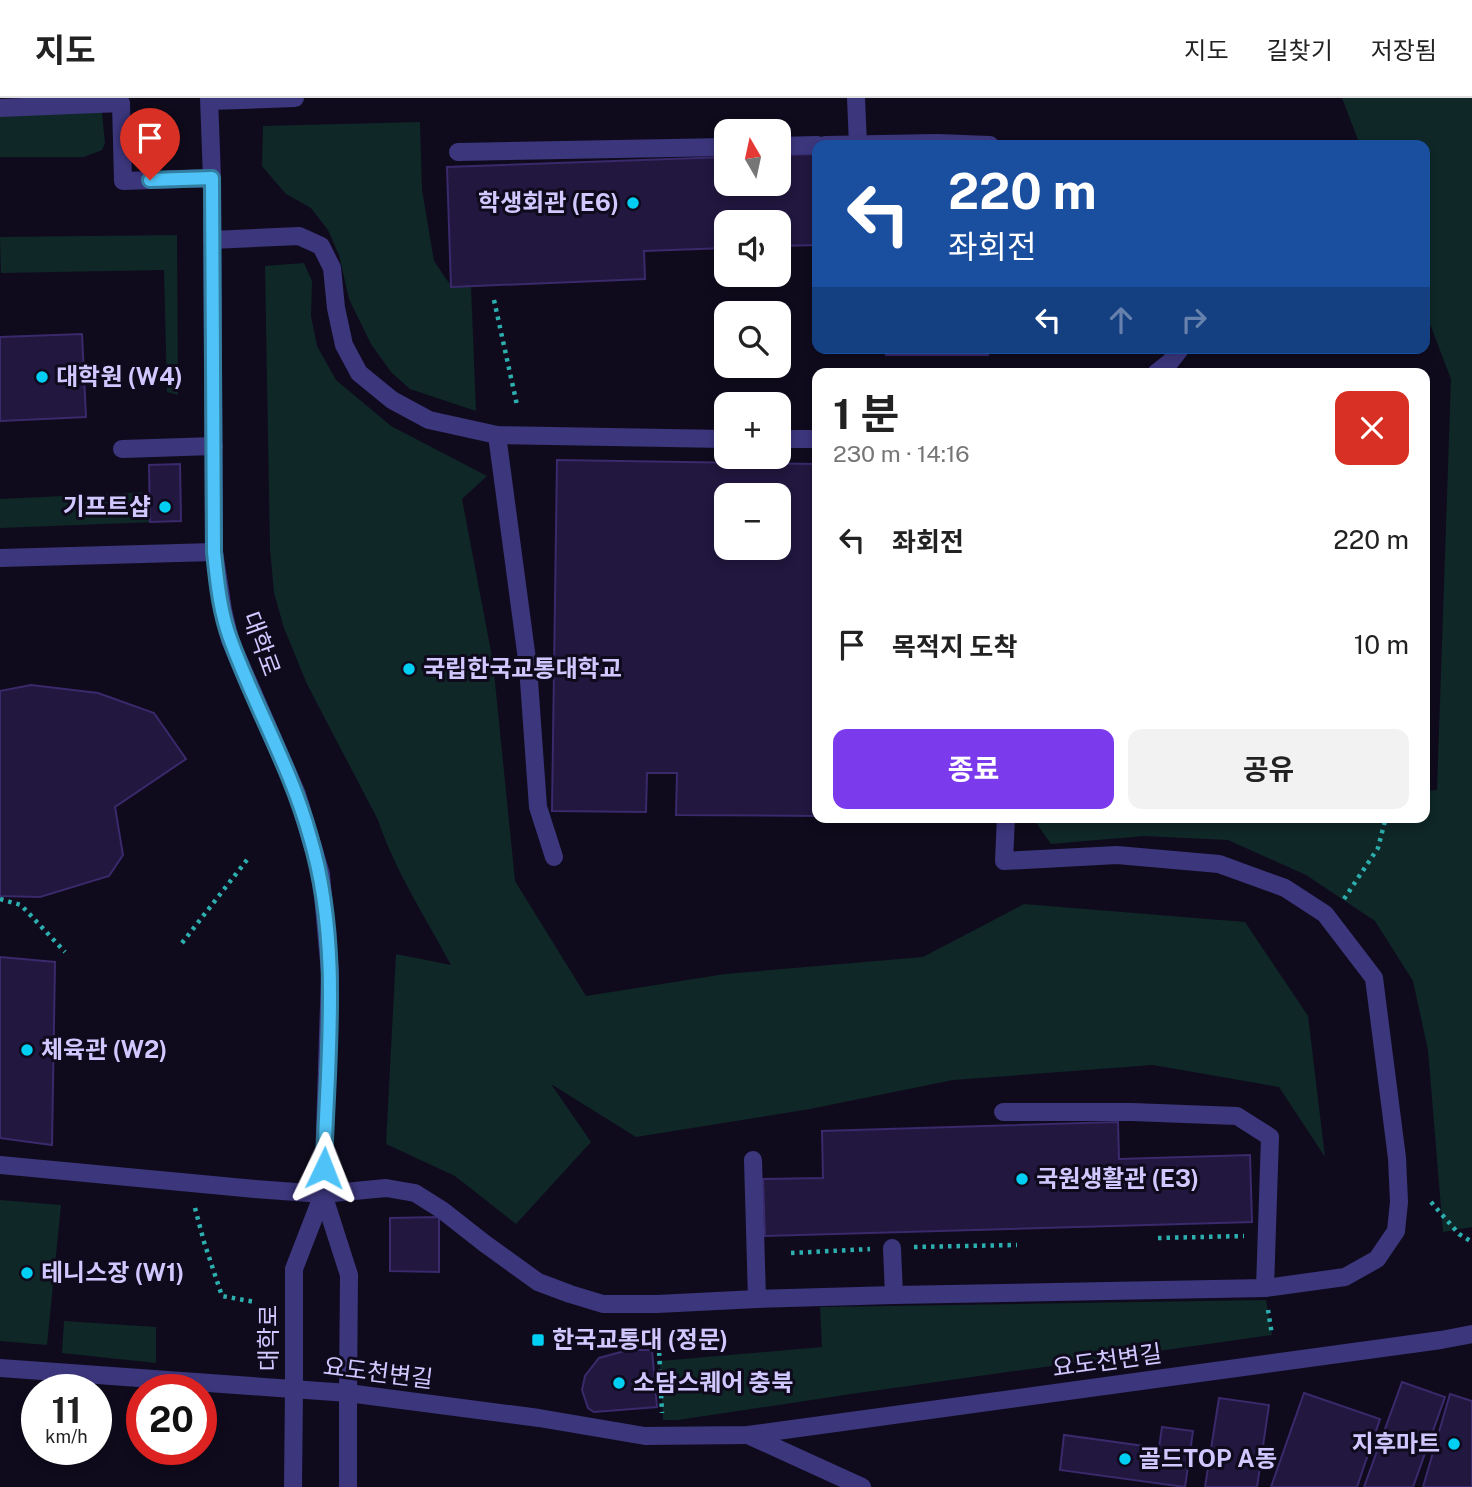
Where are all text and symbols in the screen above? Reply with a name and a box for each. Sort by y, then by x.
text: 지도 [35,31,96,69]
text: 지도 [1184,36,1229,64]
text: 길찾기 [1267,36,1333,64]
text: 저장됨 [1371,36,1437,64]
pin [120,108,180,180]
icon: arrive [131,119,169,157]
north arrow [714,119,791,196]
map controls [714,119,791,560]
text: 220 m [948,162,1097,220]
icon: left [833,168,924,259]
place label: 학생회관 (E6) [478,188,619,216]
marker: 학생회관 (E6) [625,195,641,211]
button: sound [714,210,791,287]
text: 좌회전 [948,228,1036,265]
button: search [714,301,791,378]
icon: left [1029,301,1067,339]
icon: ahead [1102,301,1140,339]
icon: right [1175,301,1213,339]
place label: 대학원 (W4) [56,362,183,390]
marker: 대학원 (W4) [34,369,50,385]
text: 1 분 [833,389,899,438]
button: close [1335,391,1409,465]
button: + [714,392,791,469]
text: 230 m · 14:16 [833,440,970,467]
button: − [714,483,791,560]
place label: 기프트샵 [63,492,151,520]
marker: 기프트샵 [157,499,173,515]
icon: left [833,521,871,559]
text: 220 m [1333,524,1409,555]
text: 좌회전 [892,526,964,557]
street label: 대학로 [237,608,286,680]
icon: arrive [833,626,871,664]
text: 10 m [1354,629,1409,660]
text: 목적지 도착 [892,631,1017,662]
place label: 국립한국교통대학교 [423,654,622,682]
marker: 국립한국교통대학교 [401,661,417,677]
button: 종료 [833,729,1114,809]
button: 공유 [1128,729,1409,809]
place label: 체육관 (W2) [41,1035,167,1063]
marker: 체육관 (W2) [19,1042,35,1058]
position arrow [287,1131,361,1205]
place label: 국원생활관 (E3) [1036,1164,1199,1192]
marker: 국원생활관 (E3) [1014,1171,1030,1187]
place label: 테니스장 (W1) [41,1258,184,1286]
marker: 테니스장 (W1) [19,1265,35,1281]
street label: 대학로 [254,1305,282,1371]
place label: 한국교통대 (정문) [552,1325,728,1353]
marker: 한국교통대 (정문) [530,1332,546,1348]
street label: 요도천변길 [1050,1338,1163,1382]
street label: 요도천변길 [322,1351,435,1393]
place label: 소담스퀘어 충북 [633,1368,793,1396]
speed limit sign: 20 [126,1374,217,1465]
marker: 소담스퀘어 충북 [611,1375,627,1391]
text: 11 [52,1390,81,1431]
text: km/h [45,1426,88,1447]
place label: 지후마트 [1352,1429,1440,1457]
marker: 지후마트 [1446,1436,1462,1452]
place label: 골드TOP A동 [1139,1444,1277,1472]
marker: 골드TOP A동 [1117,1451,1133,1467]

